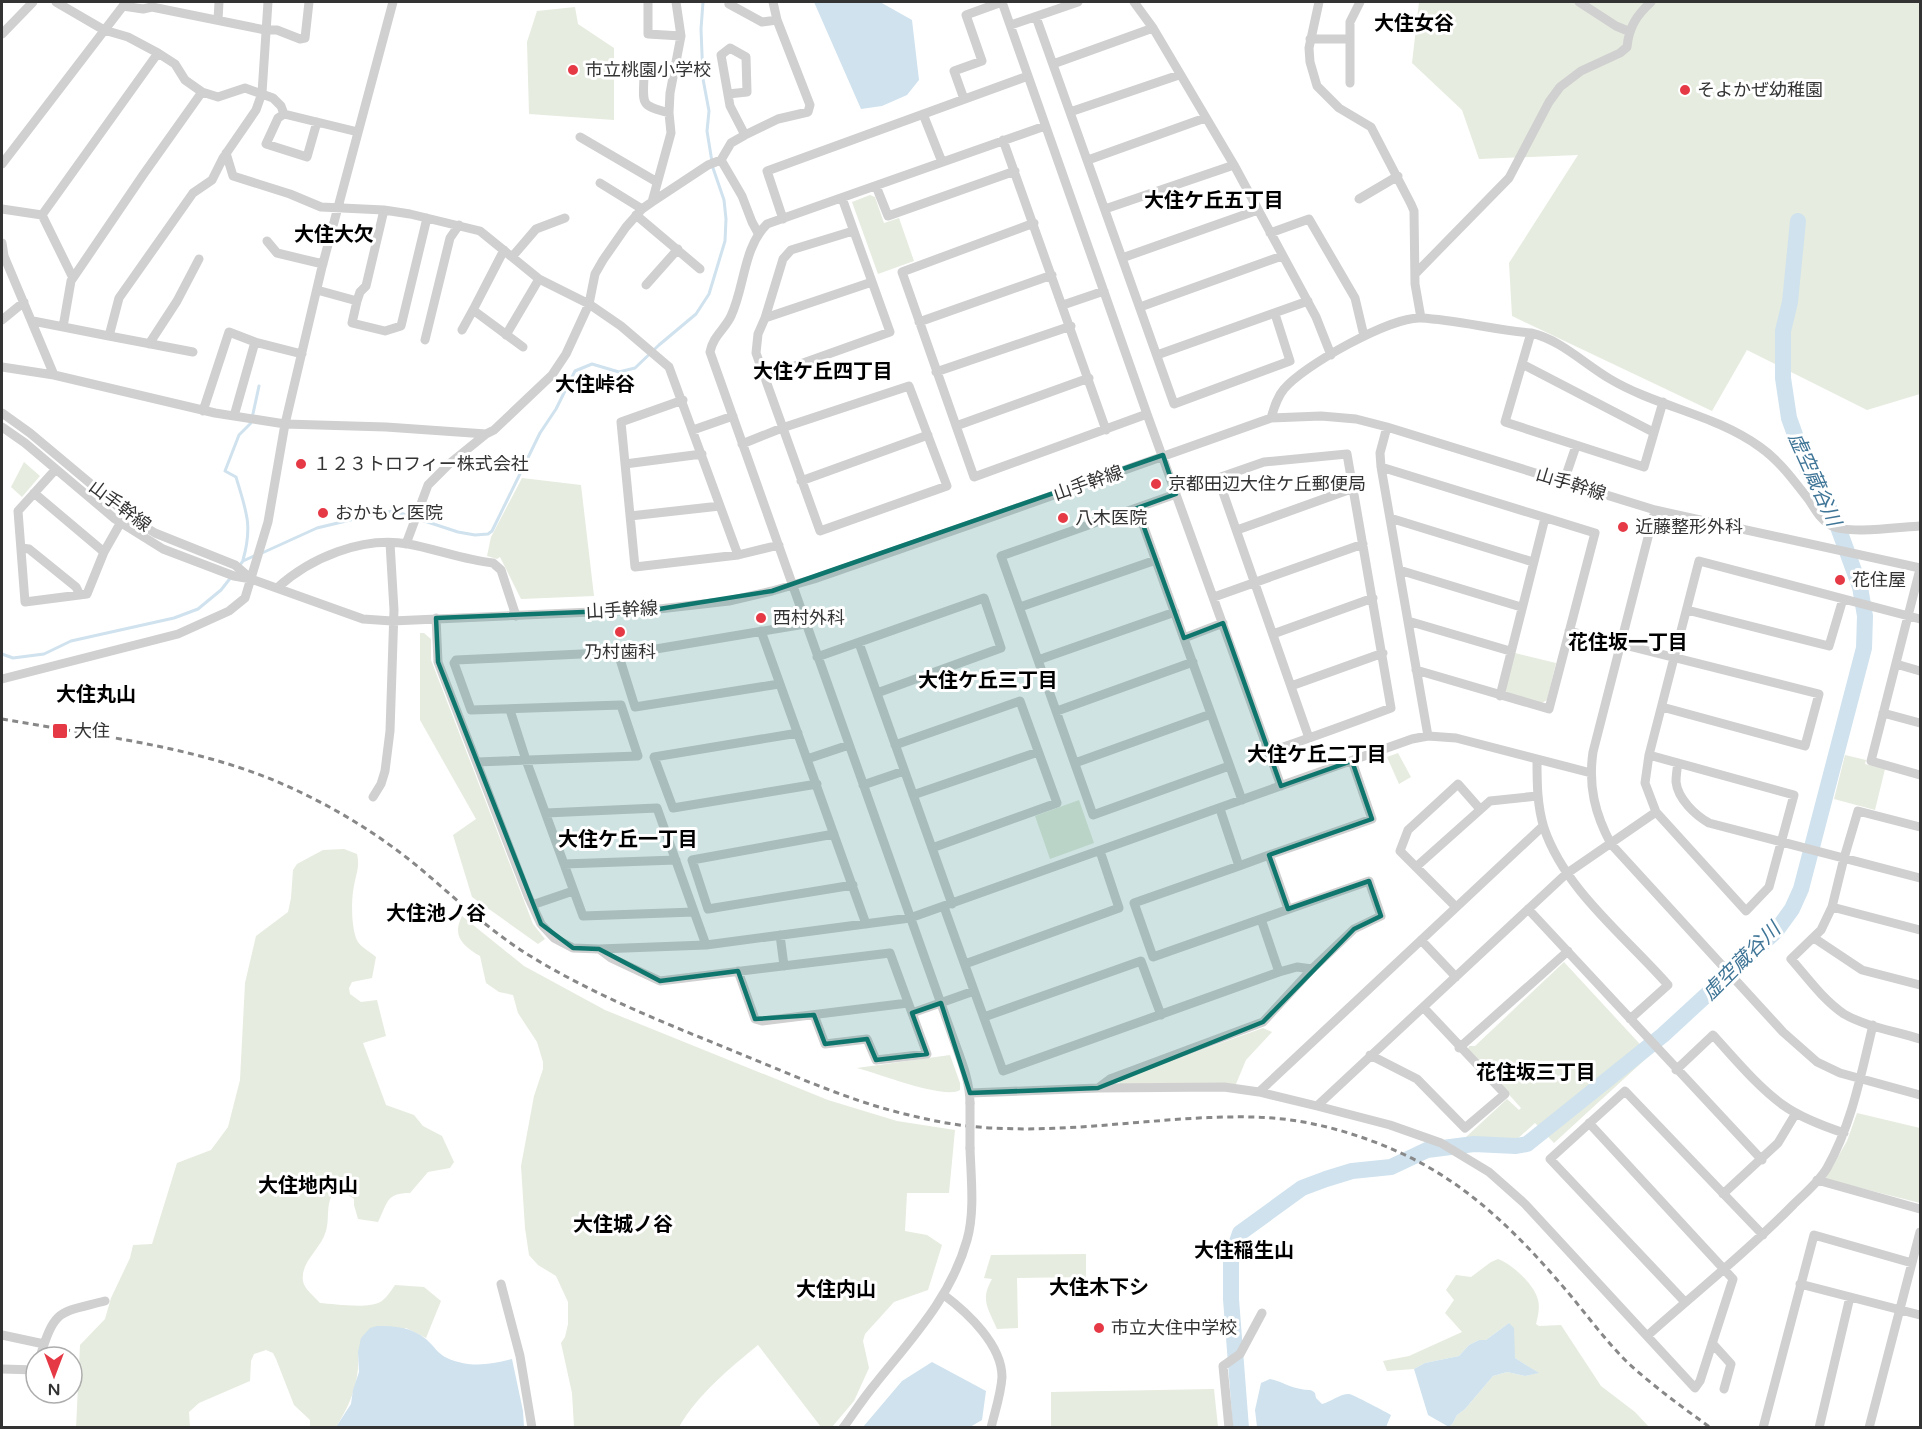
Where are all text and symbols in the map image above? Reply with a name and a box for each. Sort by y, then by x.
district label: 大住女谷 [1374,12,1454,36]
place label: 市立桃園小学校 [585,59,711,81]
marker: 市立桃園小学校 [566,63,580,77]
place label: そよかぜ幼稚園 [1697,79,1823,101]
marker: そよかぜ幼稚園 [1678,83,1692,97]
district label: 大住ケ丘五丁目 [1144,189,1284,213]
district label: 大住大欠 [294,223,374,247]
district label: 大住ケ丘四丁目 [753,360,893,384]
district label: 大住峠谷 [555,373,635,397]
water label: 虚空蔵谷川 [1783,429,1846,532]
place label: １２３トロフィー株式会社 [313,453,529,475]
marker: １２３トロフィー株式会社 [294,457,308,471]
street label: 山手幹線 [1050,461,1126,505]
street label: 山手幹線 [1533,463,1609,505]
place label: 京都田辺大住ケ丘郵便局 [1168,473,1366,495]
street label: 山手幹線 [85,476,155,536]
marker: 京都田辺大住ケ丘郵便局 [1149,477,1163,491]
place label: おかもと医院 [335,502,443,524]
marker: おかもと医院 [316,506,330,520]
place label: 八木医院 [1075,507,1147,529]
marker: 八木医院 [1056,511,1070,525]
place label: 近藤整形外科 [1635,516,1743,538]
marker: 近藤整形外科 [1616,520,1630,534]
place label: 花住屋 [1852,569,1906,591]
marker: 花住屋 [1833,573,1847,587]
street label: 山手幹線 [585,597,659,623]
place label: 西村外科 [773,607,845,629]
marker: 西村外科 [754,611,768,625]
marker: 乃村歯科 [613,625,627,639]
district label: 花住坂一丁目 [1568,631,1688,655]
place label: 乃村歯科 [584,641,656,663]
district label: 大住ケ丘三丁目 [918,669,1058,693]
district label: 大住丸山 [56,683,136,707]
place label: 大住 [74,720,110,742]
marker: 大住 [51,722,69,740]
district label: 大住ケ丘二丁目 [1247,743,1387,767]
district label: 大住ケ丘一丁目 [558,828,698,852]
district label: 大住池ノ谷 [386,902,486,926]
water label: 虚空蔵谷川 [1698,916,1787,1006]
district label: 花住坂三丁目 [1476,1061,1596,1085]
district label: 大住地内山 [258,1174,358,1198]
district label: 大住城ノ谷 [573,1213,673,1237]
district label: 大住稲生山 [1194,1239,1294,1263]
district label: 大住木下シ [1049,1276,1149,1300]
district label: 大住内山 [796,1278,876,1302]
place label: 市立大住中学校 [1111,1317,1237,1339]
marker: 市立大住中学校 [1092,1321,1106,1335]
north arrow [24,1345,84,1405]
text: N [48,1379,60,1399]

